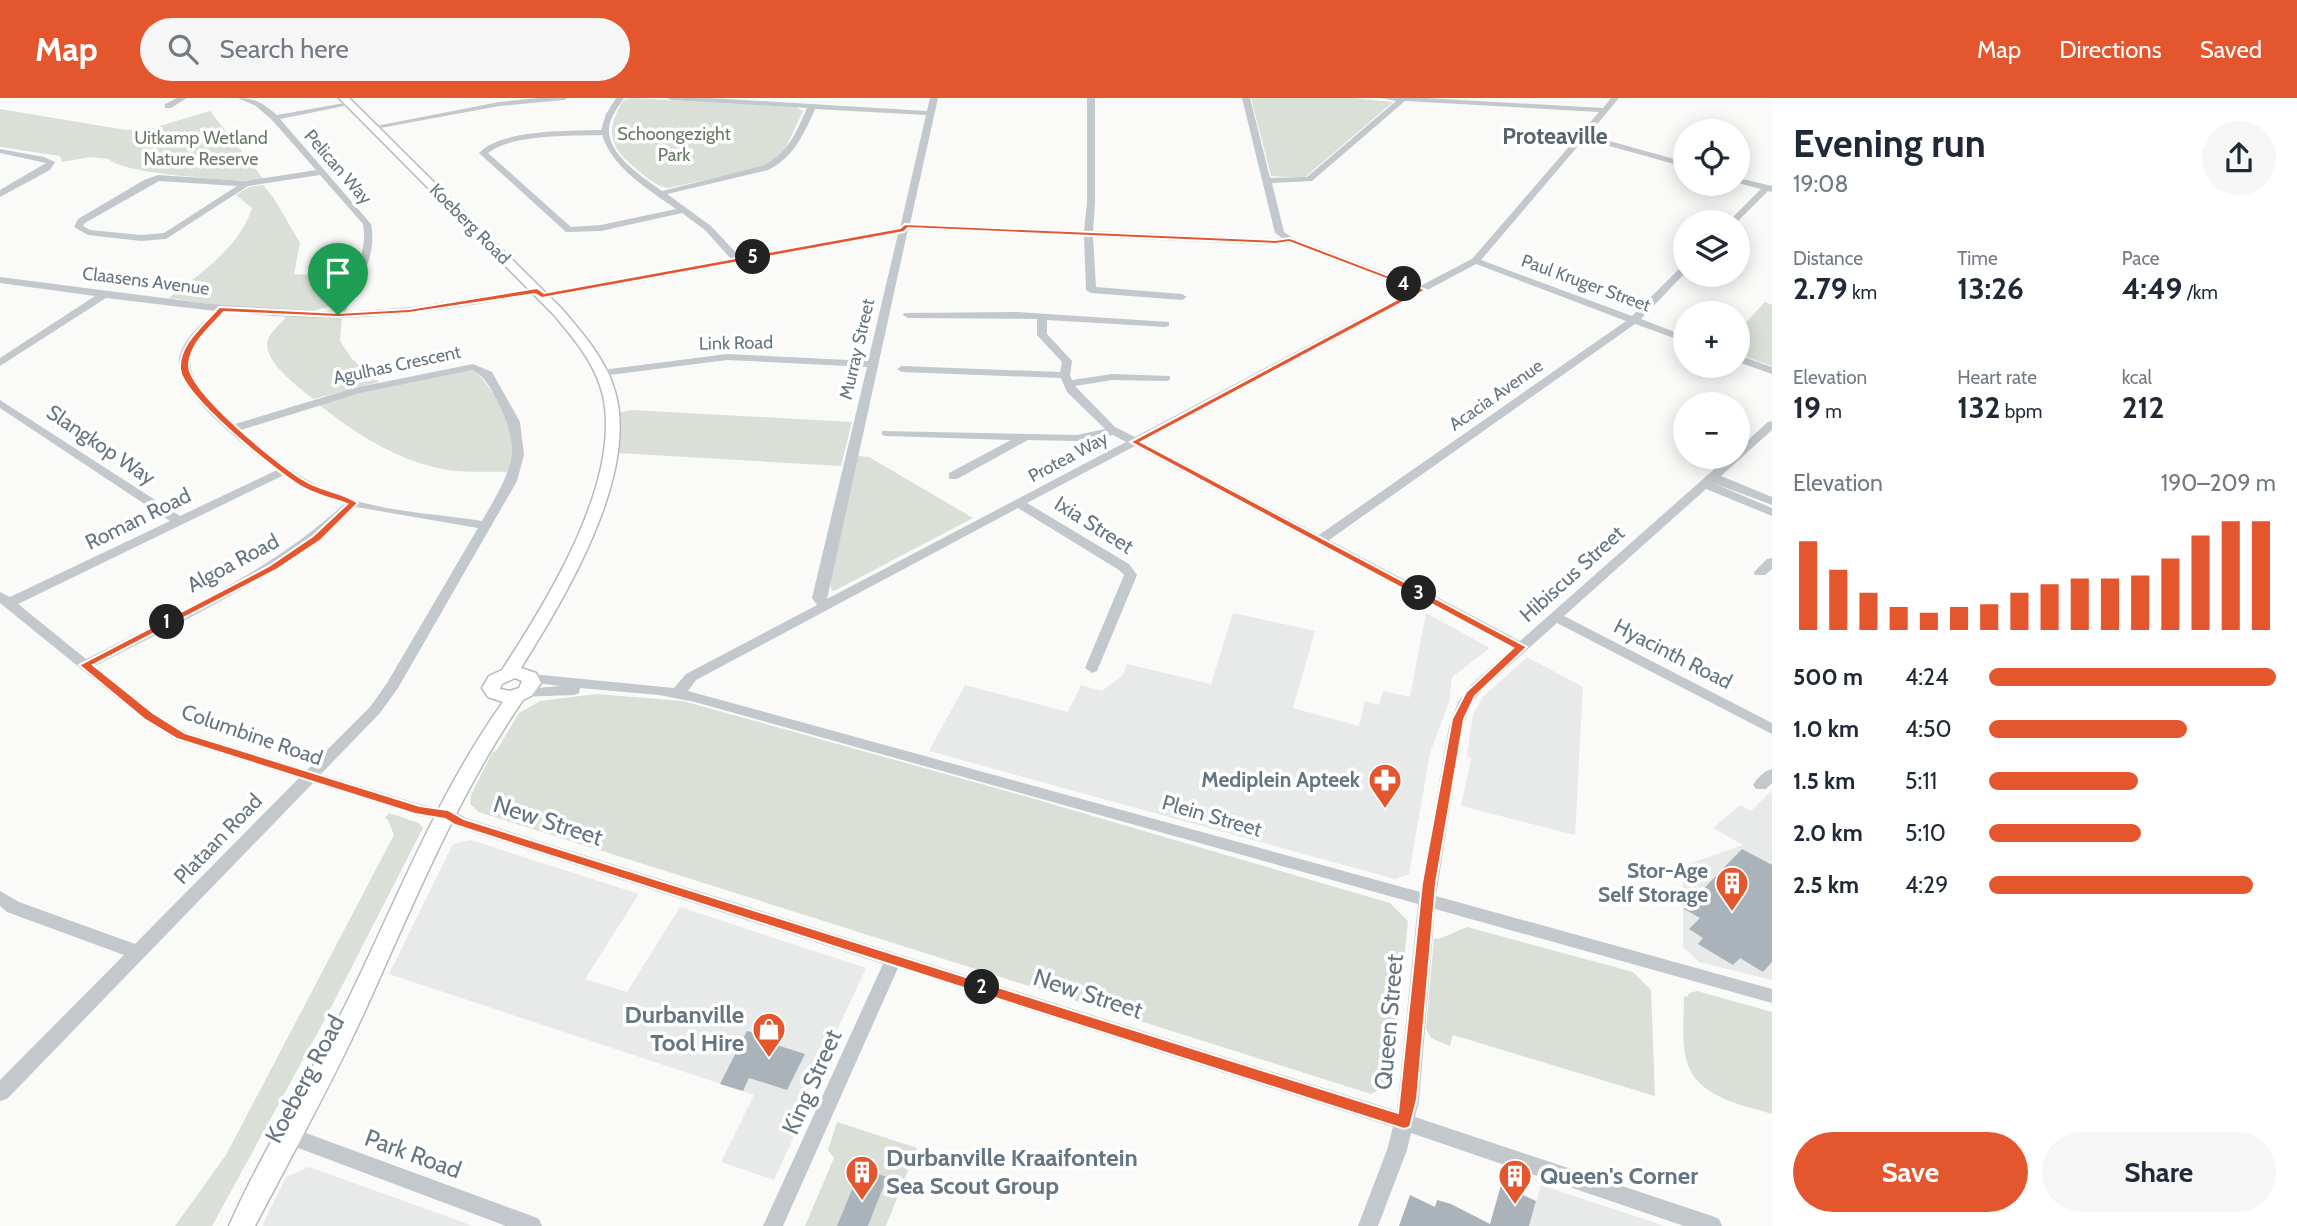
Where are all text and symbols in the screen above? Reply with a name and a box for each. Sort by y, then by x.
search box [140,18,630,81]
text: Map [35,29,98,69]
icon: search [164,30,202,68]
text: Search here [220,33,349,65]
text: Map [1977,35,2021,64]
text: Directions [2059,35,2162,64]
text: Saved [2200,35,2262,64]
map controls [1673,119,1750,469]
button: locate [1673,119,1750,196]
text: Evening run [1793,120,1986,167]
button: share [2202,121,2276,195]
district label: Proteaville [1502,122,1608,150]
park label: Schoongezight Park [617,123,731,166]
street label: Pelican Way [300,125,376,209]
park label: Uitkamp Wetland Nature Reserve [134,127,268,170]
text: 19:08 [1793,170,1848,198]
street label: Koeberg Road [425,179,515,269]
button: layers [1673,210,1750,287]
pin: 5 [736,240,770,274]
pin [308,243,368,315]
text: 5 [747,245,758,268]
text: Distance [1793,247,1863,270]
text: Time [1957,247,1998,270]
text: Pace [2122,247,2160,270]
street label: Paul Kruger Street [1518,249,1654,317]
icon: arrive [319,254,357,292]
street label: Claasens Avenue [81,262,211,300]
pin: 4 [1386,266,1422,302]
text: 2.79 [1793,270,1848,307]
text: 13:26 [1957,270,2024,307]
text: 4:49 [2122,270,2182,307]
text: 4 [1398,272,1409,295]
text: km [1848,281,1877,304]
text: /km [2182,281,2218,304]
street label: Murray Street [835,296,879,402]
button: + [1673,301,1750,378]
street label: Link Road [699,331,773,355]
street label: Agulhas Crescent [331,341,463,389]
street label: Acacia Avenue [1445,355,1547,435]
text: Elevation [1793,366,1867,389]
text: Heart rate [1957,366,2037,389]
text: kcal [2122,366,2152,389]
text: 19 [1793,389,1821,426]
text: 132 [1957,389,2000,426]
text: 212 [2122,389,2164,426]
button: − [1673,392,1750,469]
street label: Slangkop Way [42,399,161,490]
text: m [1821,400,1842,423]
text: bpm [2000,400,2043,423]
street label: Protea Way [1024,427,1112,487]
text: Elevation [1793,469,1883,497]
text: 190–209 m [2161,469,2276,497]
street label: Roman Road [81,482,195,555]
street label: Ixia Street [1050,491,1138,559]
street label: Hibiscus Street [1514,520,1629,627]
street label: Algoa Road [183,528,283,597]
pin: 3 [1402,575,1436,610]
text: 3 [1413,581,1424,604]
pin: 1 [150,604,184,640]
text: 1 [163,610,170,633]
street label: Hyacinth Road [1610,613,1737,694]
text: 500 m [1793,663,1863,691]
text: 4:24 [1905,663,1948,691]
street label: Columbine Road [178,699,326,770]
text: 1.0 km [1793,715,1859,743]
text: 4:50 [1905,715,1952,743]
pharmacy icon: Mediplein Apteek [1366,761,1404,810]
place label: Mediplein Apteek [1201,767,1361,792]
text: 1.5 km [1793,767,1855,795]
text: 5:11 [1905,767,1937,795]
street label: Plataan Road [168,788,267,889]
street label: New Street [490,789,607,852]
street label: Plein Street [1159,789,1265,842]
text: 2.0 km [1793,819,1863,847]
text: 5:10 [1905,819,1946,847]
place label: Stor-Age Self Storage [1598,858,1708,907]
building icon: Stor-Age Self Storage [1713,864,1751,913]
text: 2.5 km [1793,871,1859,899]
text: 4:29 [1905,871,1948,899]
street label: Queen Street [1368,953,1409,1091]
street label: New Street [1030,962,1147,1025]
pin: 2 [964,970,1000,1004]
text: 2 [976,975,987,998]
place label: Durbanville Tool Hire [625,1000,744,1057]
street label: Koeberg Road [259,1010,350,1148]
shop icon: Durbanville Tool Hire [750,1010,788,1059]
street label: King Street [776,1025,848,1139]
street label: Park Road [361,1123,465,1184]
button: Save [1793,1132,2028,1212]
button: Share [2042,1132,2276,1212]
place label: Durbanville Kraaifontein Sea Scout Group [886,1143,1138,1200]
building icon: Durbanville Kraaifontein Sea Scout Group [843,1153,881,1202]
building icon: Queen's Corner [1496,1157,1534,1206]
place label: Queen's Corner [1540,1161,1698,1190]

